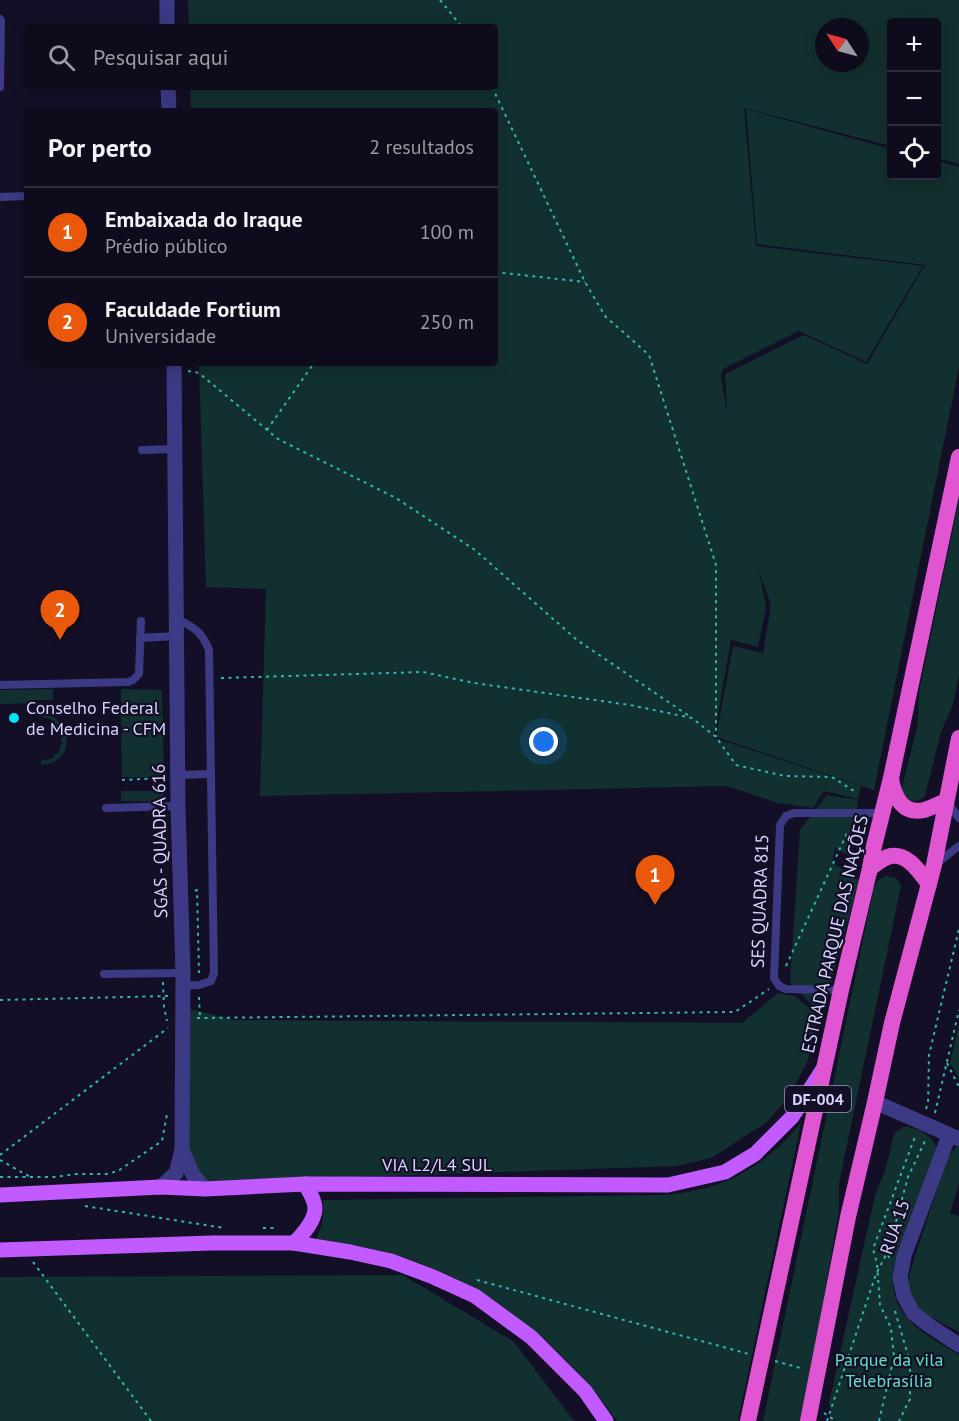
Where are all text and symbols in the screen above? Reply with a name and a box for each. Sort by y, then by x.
north arrow [815,18,869,72]
map controls [887,18,941,180]
button: + [887,18,941,72]
search box [24,24,498,90]
icon: search [45,41,78,74]
text: Pesquisar aqui [93,43,229,71]
button: − [887,72,941,126]
button: locate [887,126,941,180]
text: Por perto [48,131,152,164]
text: 2 resultados [369,134,474,160]
text: Embaixada do Iraque [105,205,303,233]
text: 1 [62,219,73,245]
text: 100 m [420,219,474,245]
text: Prédio público [105,233,228,259]
text: Faculdade Fortium [105,295,281,323]
text: 2 [62,309,73,335]
text: 250 m [420,309,474,335]
text: Universidade [105,323,216,349]
pin: 2 [40,590,80,640]
place label: Conselho Federal de Medicina - CFM [26,696,166,740]
marker: Conselho Federal de Medicina - CFM [7,711,21,725]
your location [529,727,558,756]
street label: SGAS - QUADRA 616 [147,764,172,918]
street label: ESTRADA PARQUE DAS NAÇÕES [796,813,873,1055]
street label: SES QUADRA 815 [746,834,773,968]
pin: 1 [636,856,674,905]
road number: DF-004 [785,1086,851,1112]
street label: VIA L2/L4 SUL [381,1153,492,1176]
street label: RUA 15 [874,1196,915,1257]
park label: Parque da vila Telebrasília [835,1348,943,1392]

